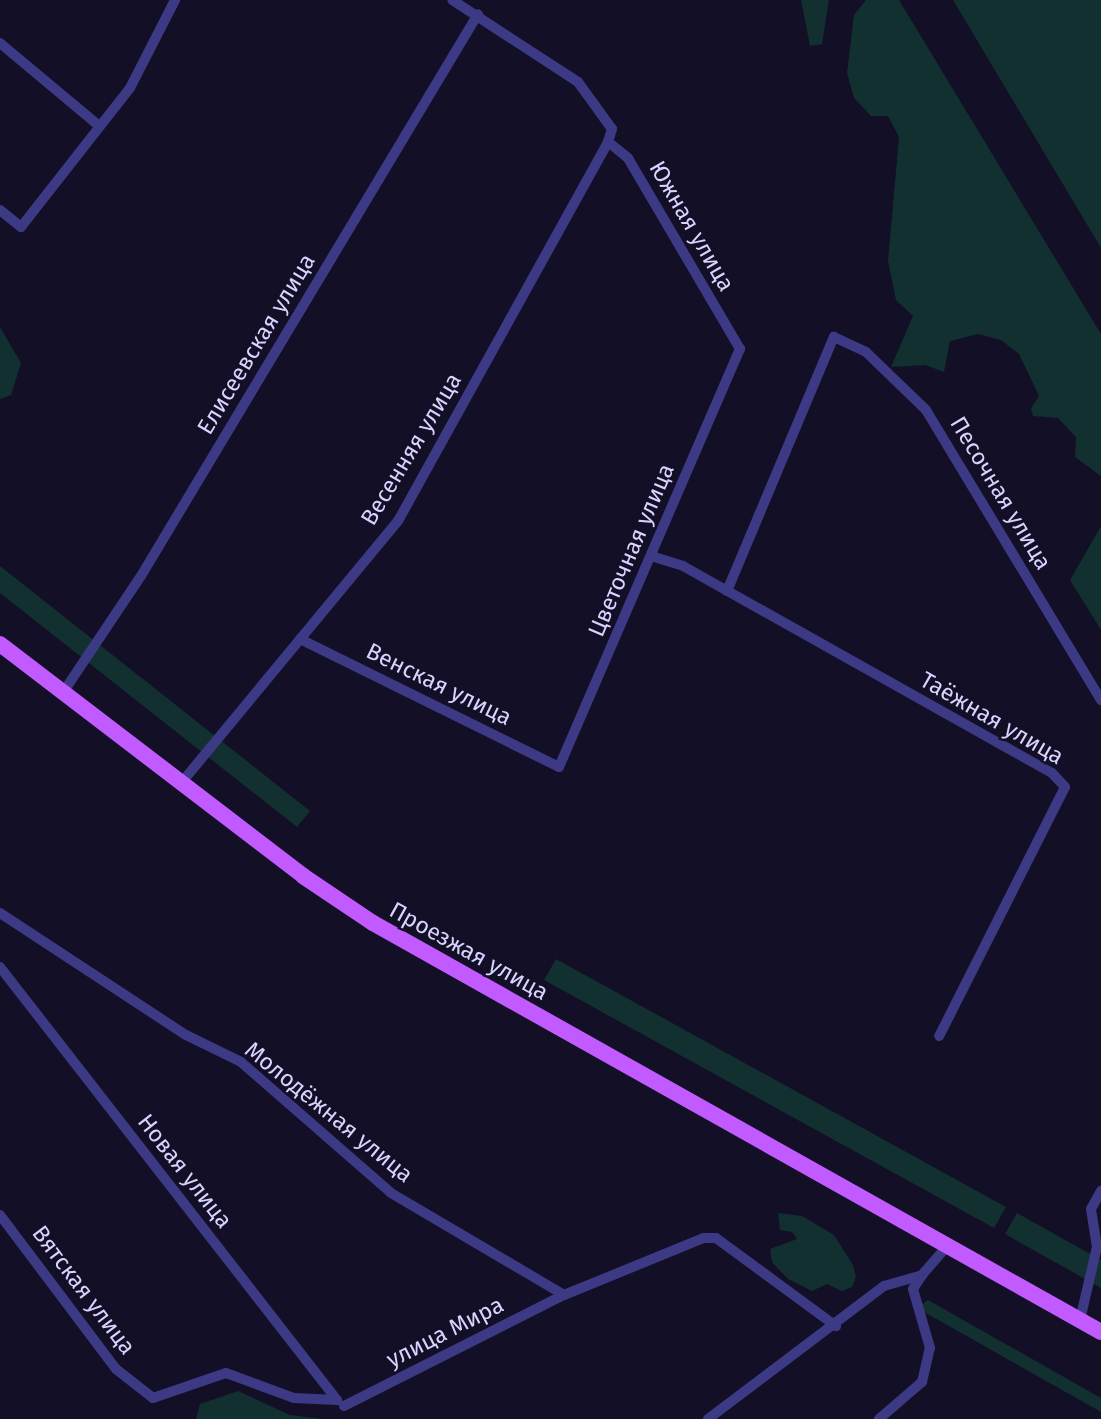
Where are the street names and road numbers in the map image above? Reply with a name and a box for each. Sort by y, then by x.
street label: Южная улица [644,156,740,296]
street label: Елисеевская улица [191,249,321,439]
street label: Весенняя улица [355,368,467,530]
street label: Песочная улица [944,411,1058,575]
street label: Цветочная улица [582,459,680,641]
street label: Венская улица [362,637,516,731]
street label: Таёжная улица [915,666,1069,770]
street label: Проезжая улица [385,896,553,1006]
street label: Молодёжная улица [239,1036,419,1188]
street label: Новая улица [132,1108,238,1234]
street label: Вятская улица [27,1220,141,1360]
street label: улица Мира [382,1291,508,1373]

